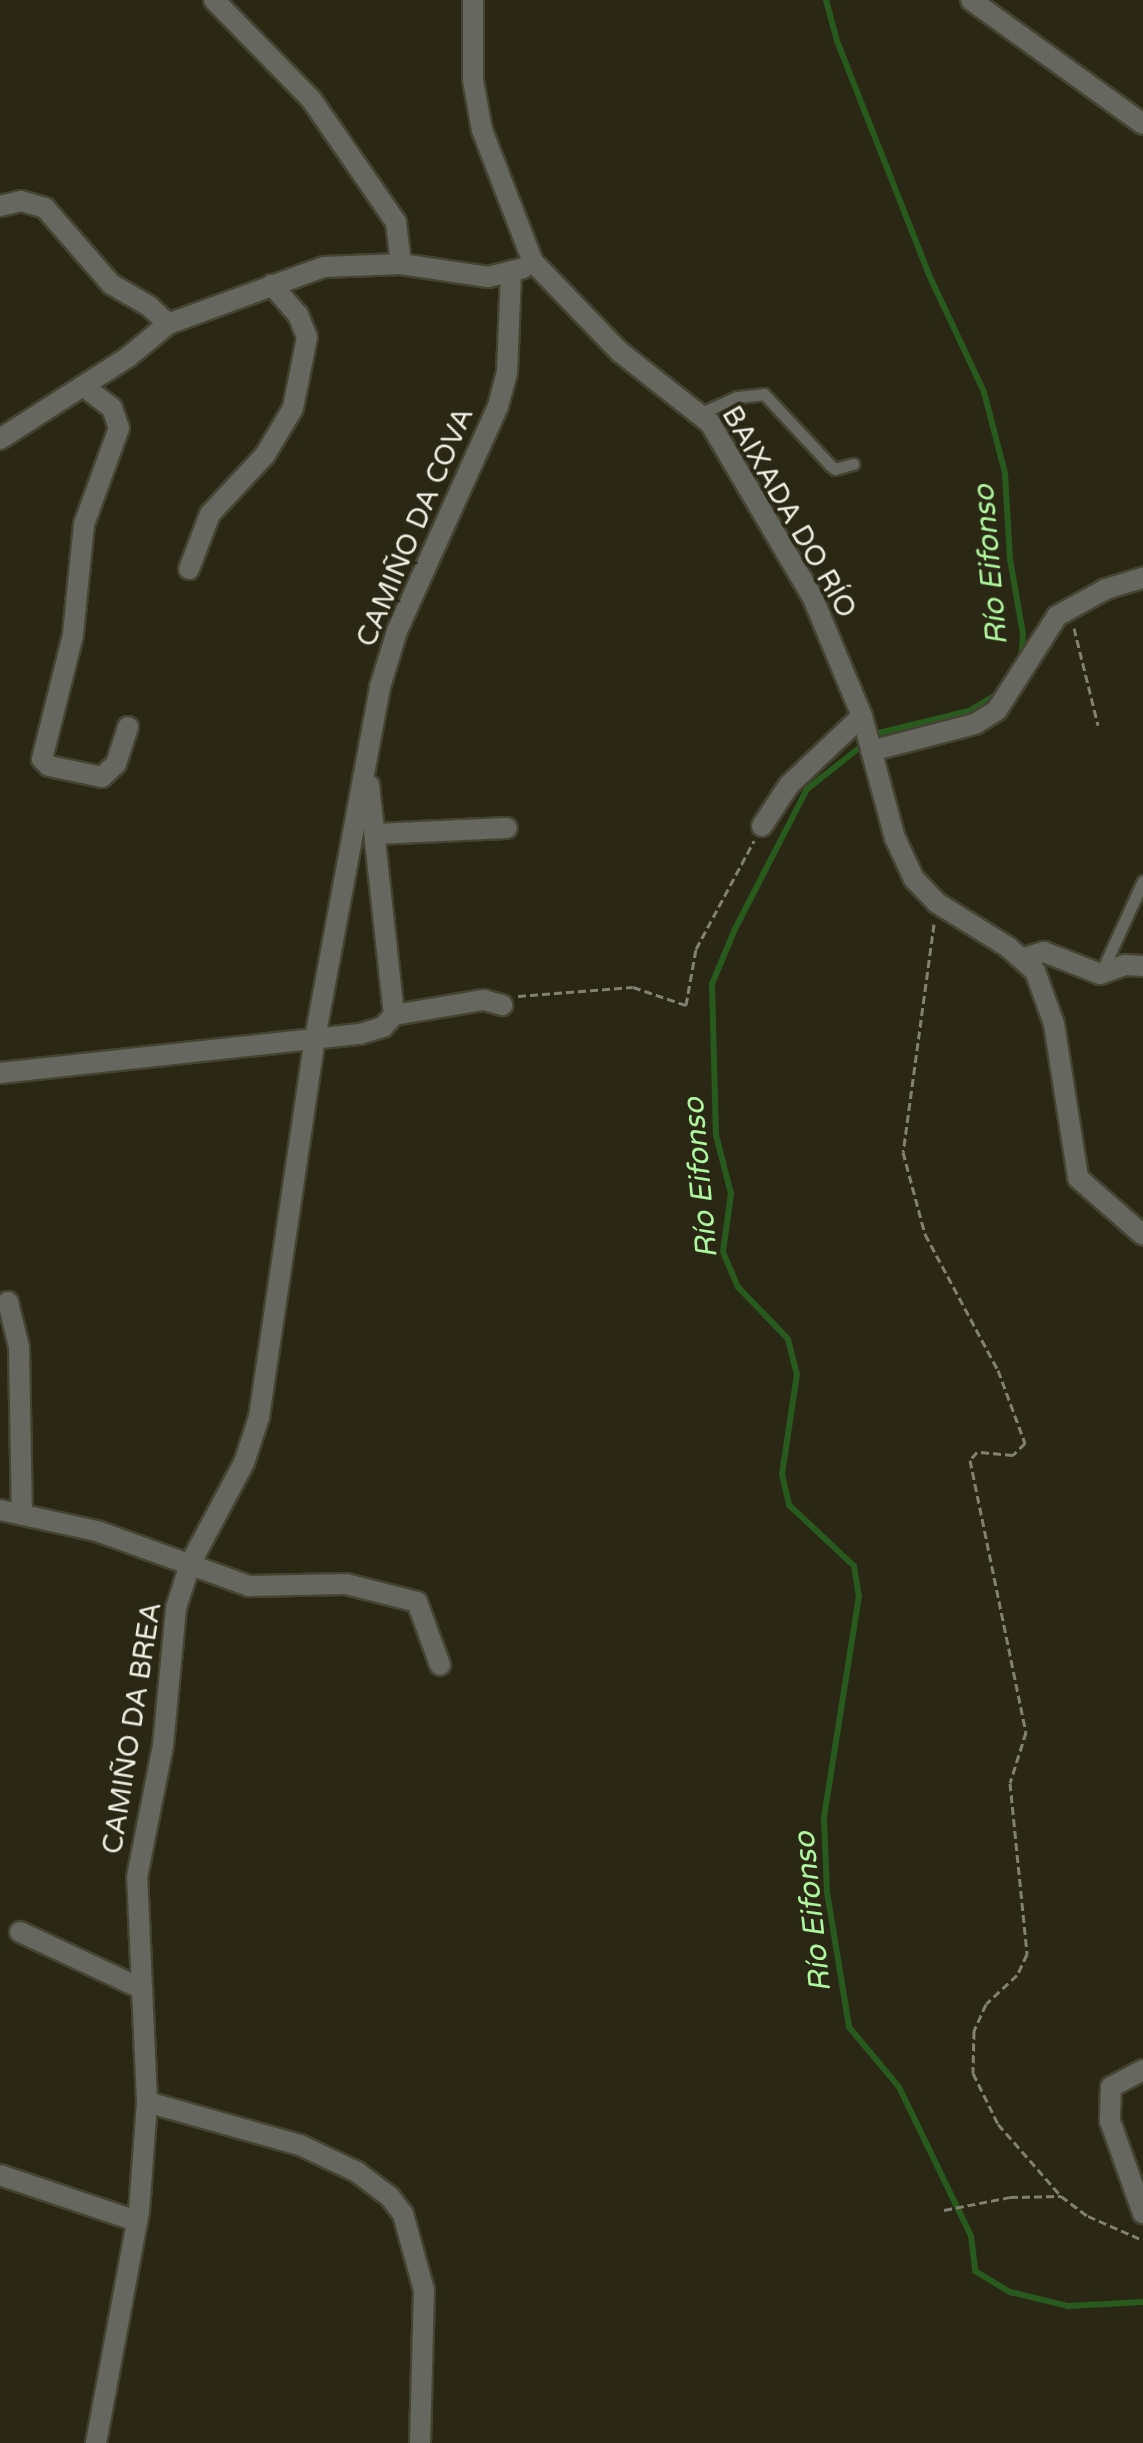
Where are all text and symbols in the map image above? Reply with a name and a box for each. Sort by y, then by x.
street label: BAIXADA DO RÍO [715,400,863,624]
street label: CAMIÑO DA COVA [349,402,481,652]
water label: Río Eifonso [966,483,1016,647]
water label: Río Eifonso [676,1096,726,1260]
street label: CAMIÑO DA BREA [95,1600,169,1856]
water label: Río Eifonso [787,1830,839,1994]

